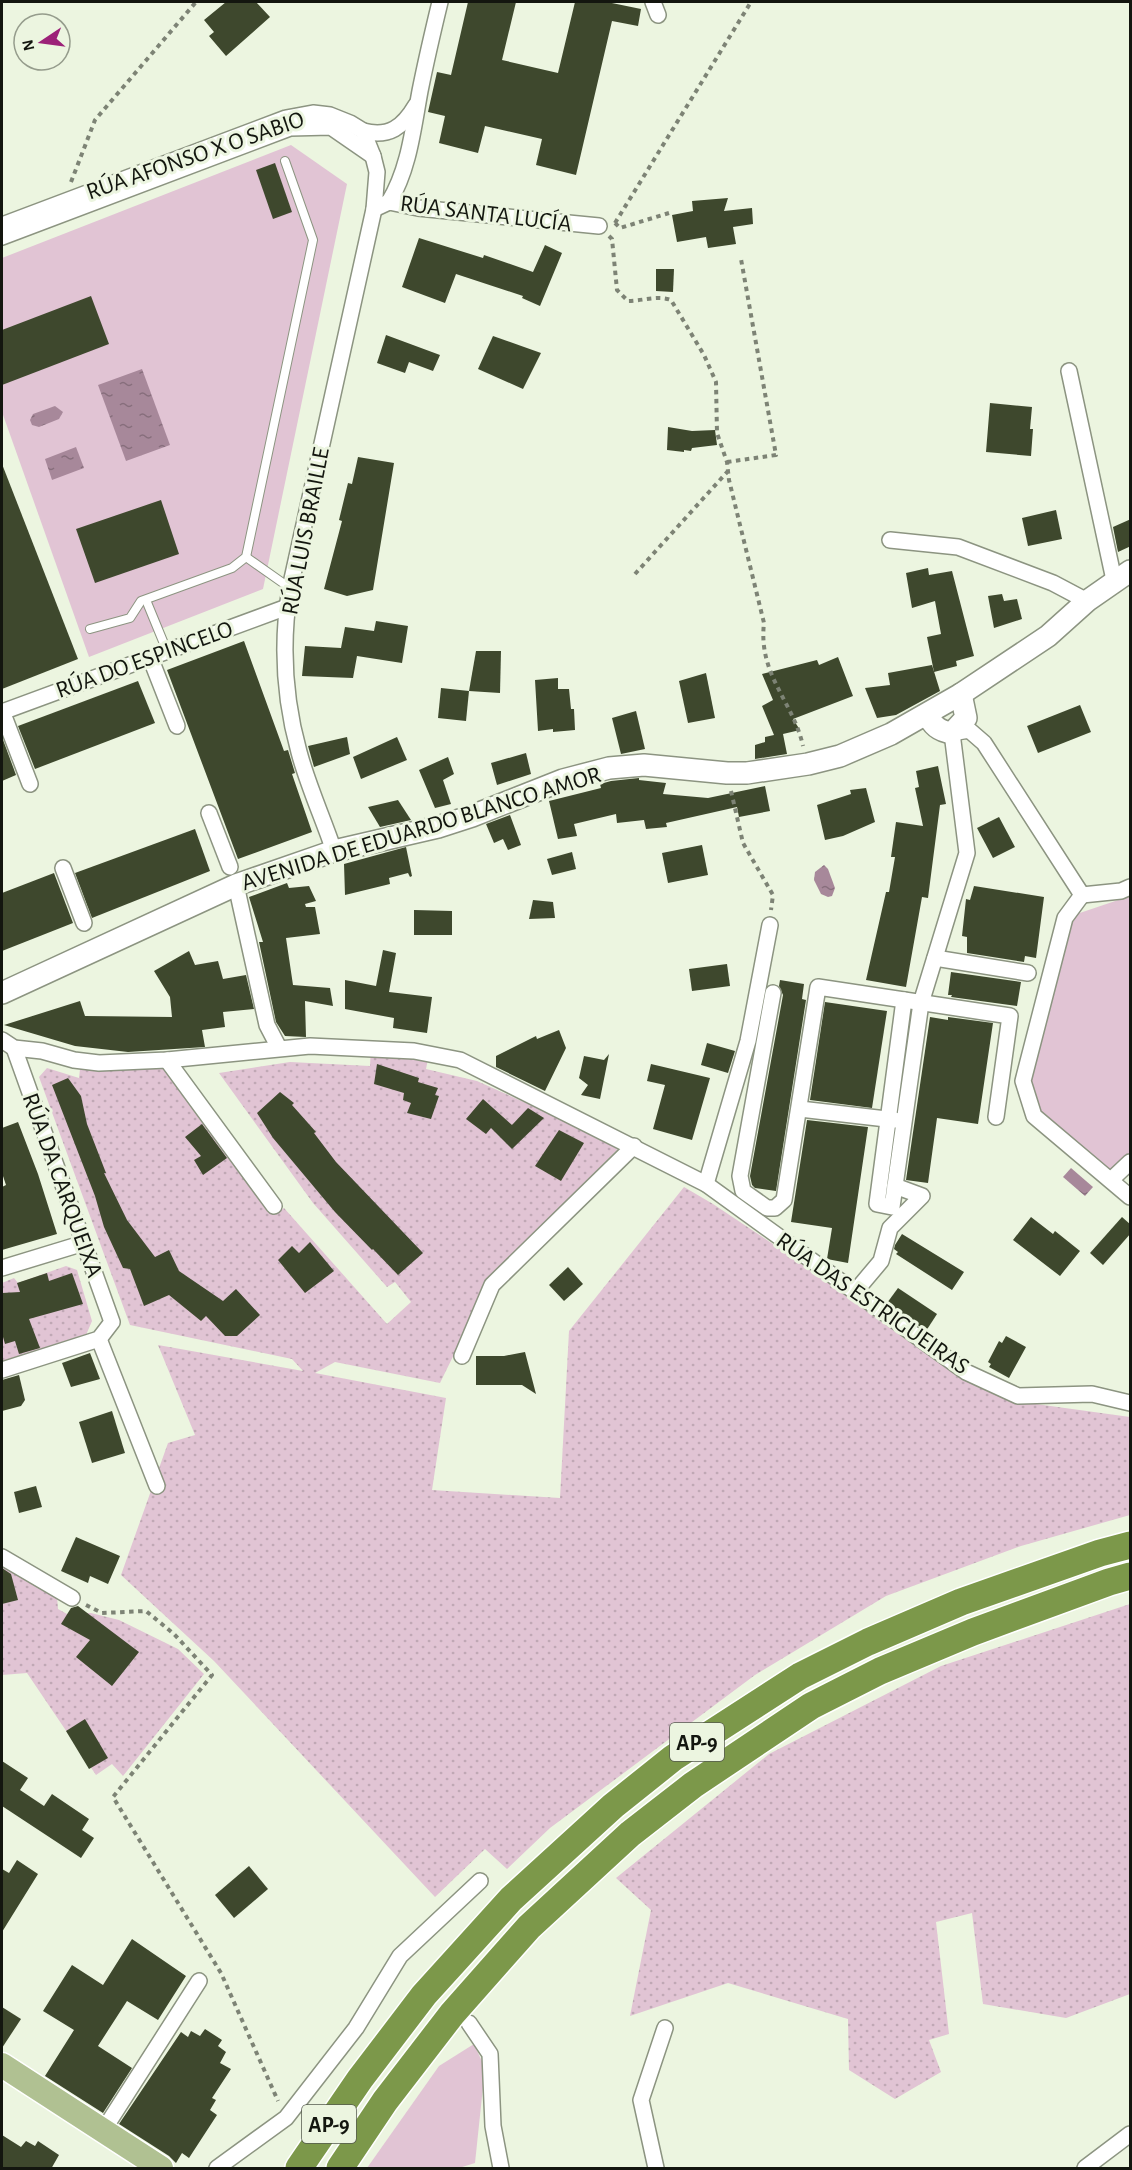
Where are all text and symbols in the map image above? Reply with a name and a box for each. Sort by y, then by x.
north arrow [12,12,72,72]
text: N [19,38,37,52]
street label: RÚA AFONSO X O SABIO [83,106,307,204]
street label: RÚA SANTA LUCÍA [399,190,573,236]
street label: RÚA LUIS BRAILLE [276,445,334,617]
street label: RÚA DO ESPINCELO [52,615,236,703]
street label: AVENIDA DE EDUARDO BLANCO AMOR [239,763,604,895]
street label: RÚA DA CARQUEIXA [18,1089,108,1281]
street label: RÚA DAS ESTRIGUEIRAS [772,1227,974,1379]
road number: AP-9 [670,1723,724,1761]
road number: AP-9 [302,2105,356,2143]

